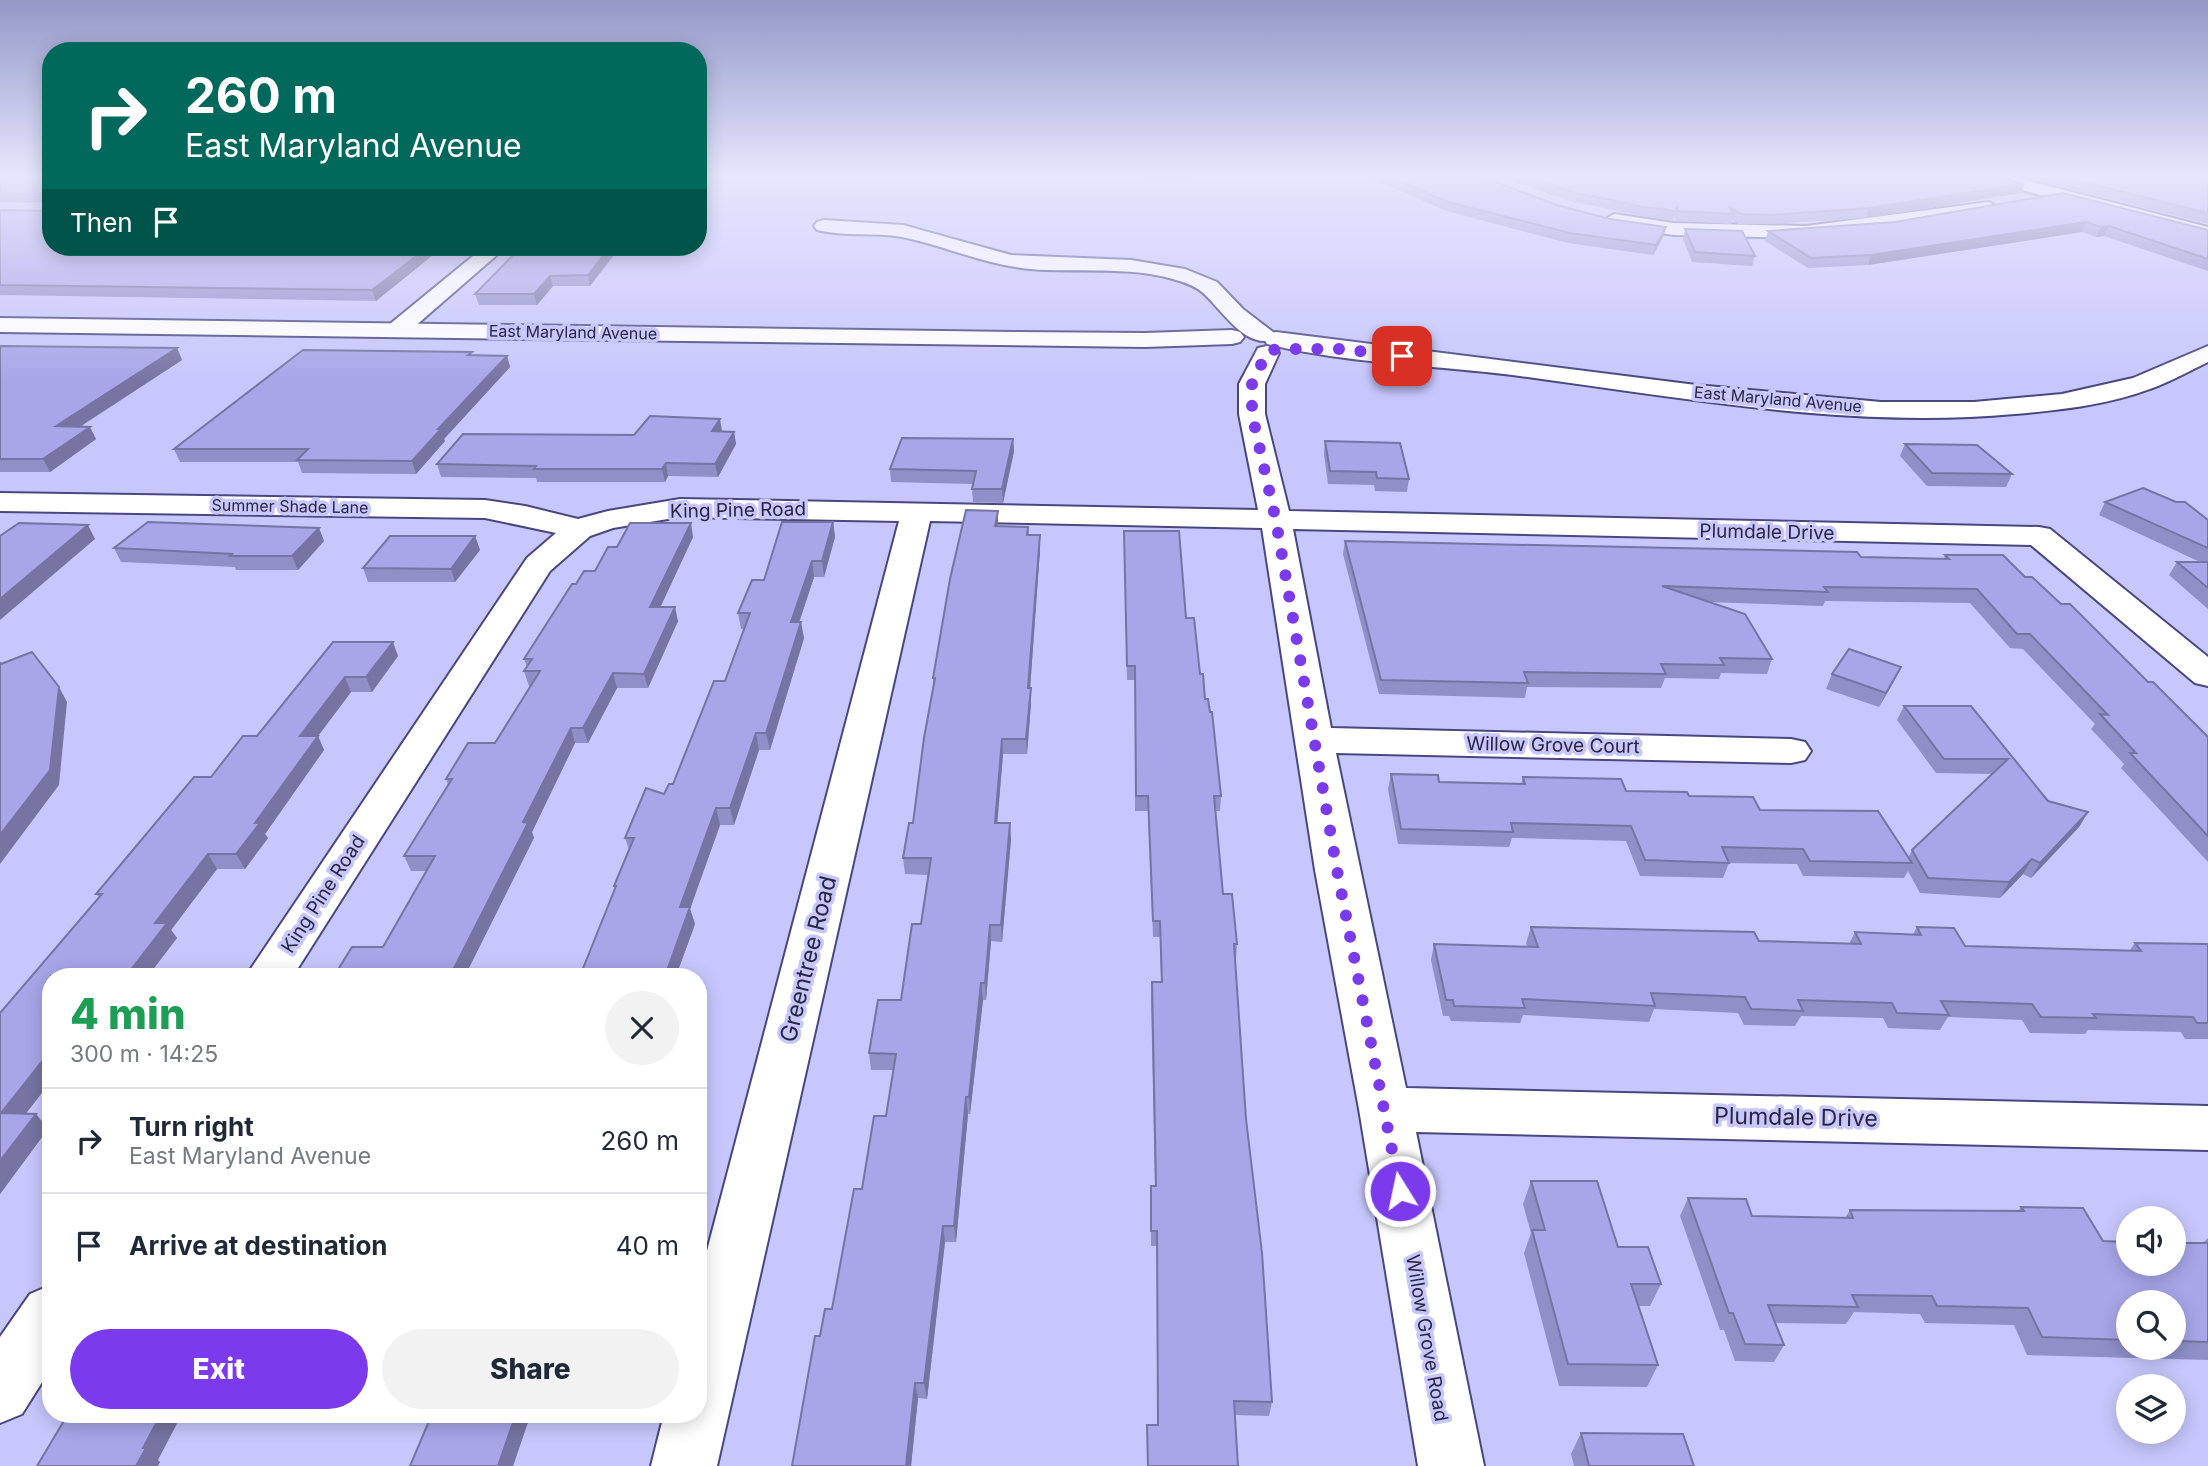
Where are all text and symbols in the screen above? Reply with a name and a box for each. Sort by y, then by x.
text: 260 m [185,66,337,125]
icon: right [70,70,161,161]
text: East Maryland Avenue [185,126,522,165]
icon: arrive [147,203,185,241]
text: Then [70,207,133,238]
street label: East Maryland Avenue [489,321,657,343]
pin [1372,326,1432,386]
icon: arrive [1383,337,1421,375]
street label: East Maryland Avenue [1693,382,1863,416]
street label: Summer Shade Lane [211,495,369,517]
street label: King Pine Road [670,497,806,523]
street label: Plumdale Drive [1699,519,1835,545]
street label: Willow Grove Court [1466,732,1640,758]
street label: King Pine Road [276,831,370,957]
street label: Greentree Road [774,873,842,1045]
text: 4 min [70,988,186,1039]
button: close [605,991,679,1065]
text: 300 m · 14:25 [70,1040,218,1068]
street label: Plumdale Drive [1714,1102,1878,1132]
text: Turn right [129,1111,254,1142]
icon: right [70,1122,108,1160]
text: 260 m [601,1125,679,1156]
text: East Maryland Avenue [129,1142,371,1170]
position arrow [1363,1154,1437,1228]
map controls [2116,1206,2186,1444]
button: sound [2116,1206,2186,1276]
icon: arrive [70,1227,108,1265]
text: Arrive at destination [129,1230,388,1261]
text: 40 m [616,1230,679,1261]
street label: Willow Grove Road [1401,1253,1453,1423]
button: search [2116,1290,2186,1360]
button: Exit [70,1329,368,1409]
button: Share [382,1329,679,1409]
button: layers [2116,1374,2186,1444]

